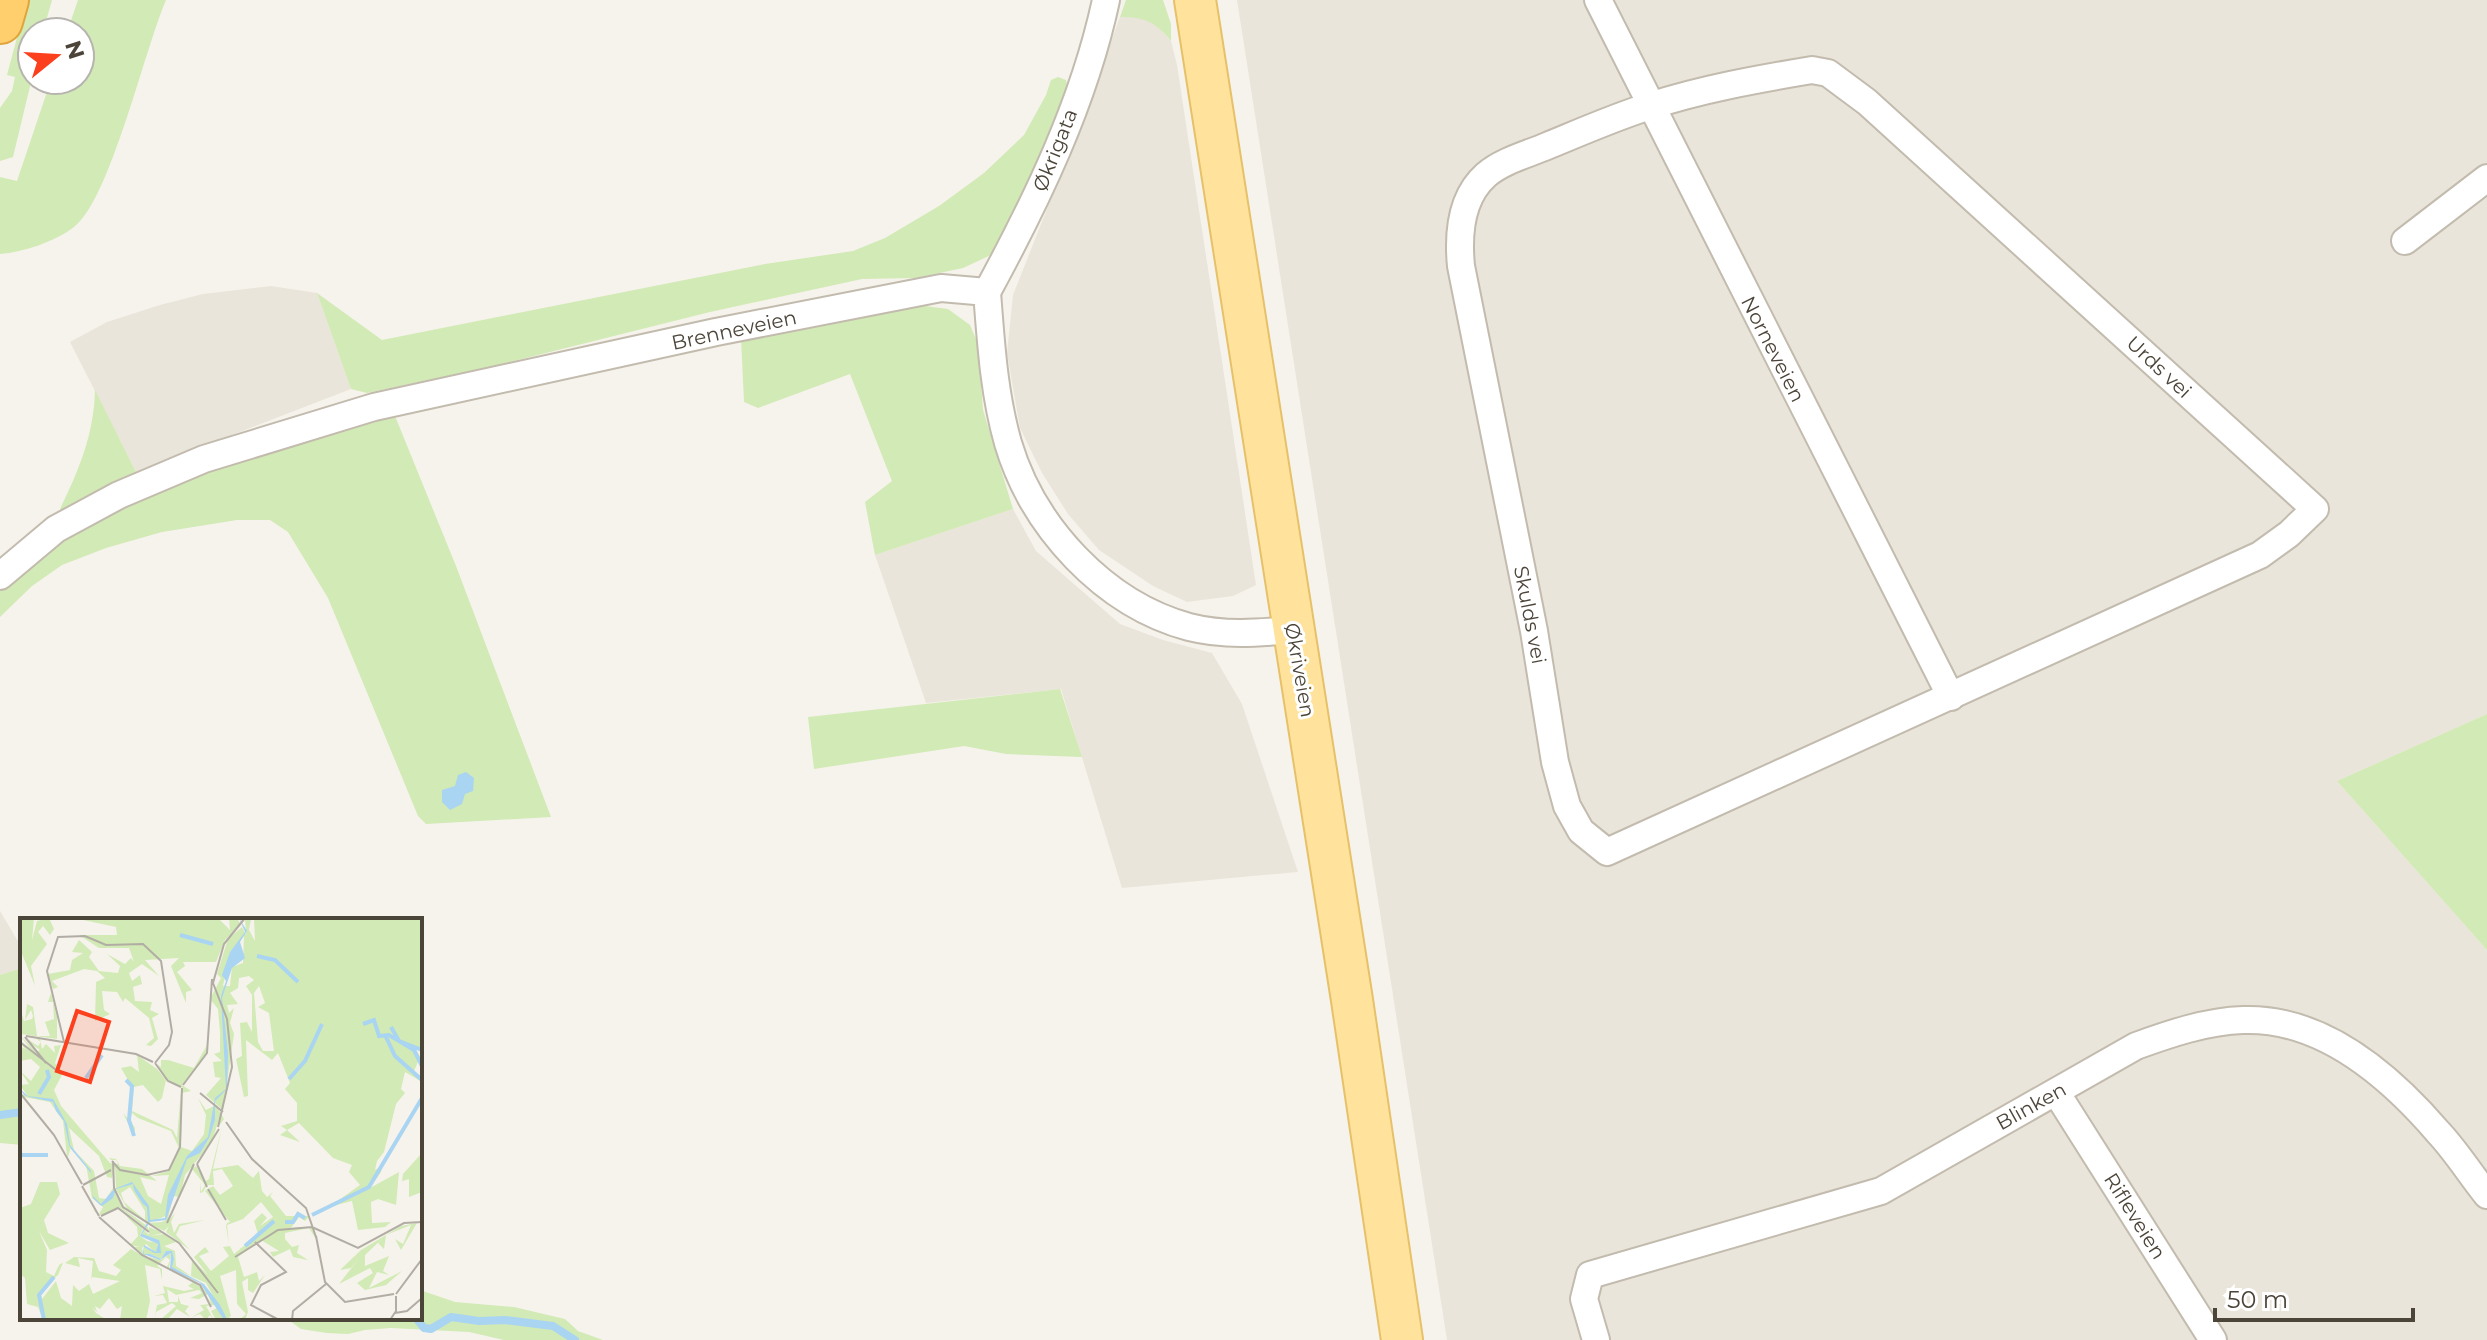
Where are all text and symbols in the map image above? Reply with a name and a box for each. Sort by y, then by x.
north arrow [16,16,96,96]
text: N [59,37,90,63]
street label: Økrigata [1028,105,1082,195]
street label: Norneveien [1736,292,1810,406]
street label: Brenneveien [669,305,799,355]
street label: Urds vei [2121,331,2197,403]
street label: Skulds vei [1509,564,1551,666]
street label: Økriveien [1280,621,1320,719]
inset map [20,918,422,1320]
street label: Blinken [1992,1077,2070,1135]
street label: Rifleveien [2099,1168,2171,1264]
scale bar [2215,1272,2413,1322]
text: 50 m [2227,1285,2288,1314]

